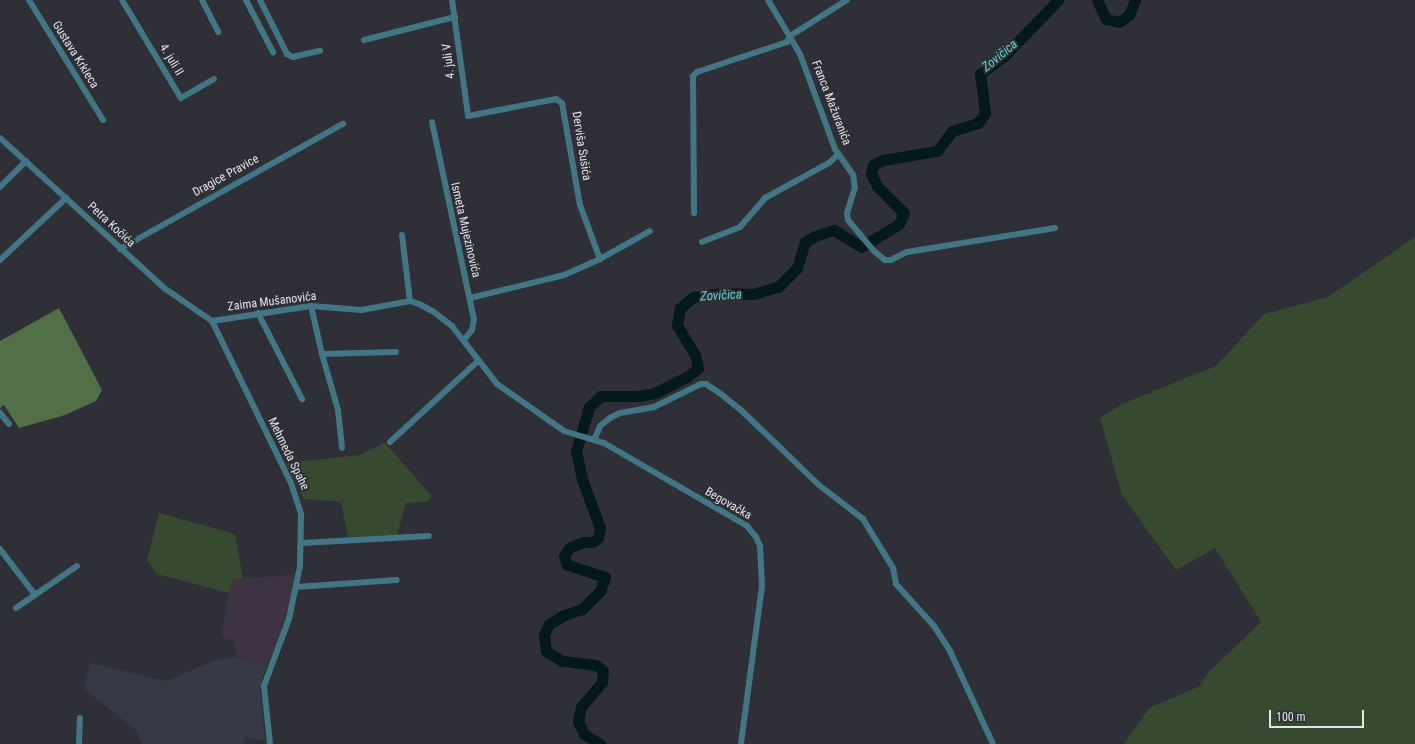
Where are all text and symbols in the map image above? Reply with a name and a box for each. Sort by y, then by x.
street label: Gustava Krkleca [49,19,101,91]
water label: Zovičica [979,37,1021,75]
street label: 4. juli II [156,41,186,79]
street label: 4. juli V [440,43,458,79]
street label: Franca Mažuranića [808,59,854,147]
street label: Derviša Sušića [568,110,594,182]
street label: Dragice Pravice [190,152,262,200]
street label: Ismeta Mujezinovića [447,181,483,279]
street label: Petra Kočića [84,199,138,251]
water label: Zovičica [700,287,742,305]
street label: Zaima Mušanovića [227,289,317,315]
street label: Mehmeda Spahe [264,415,312,493]
street label: Begovačka [702,485,754,523]
scale bar [1271,702,1366,728]
text: 100 m [1276,710,1306,724]

